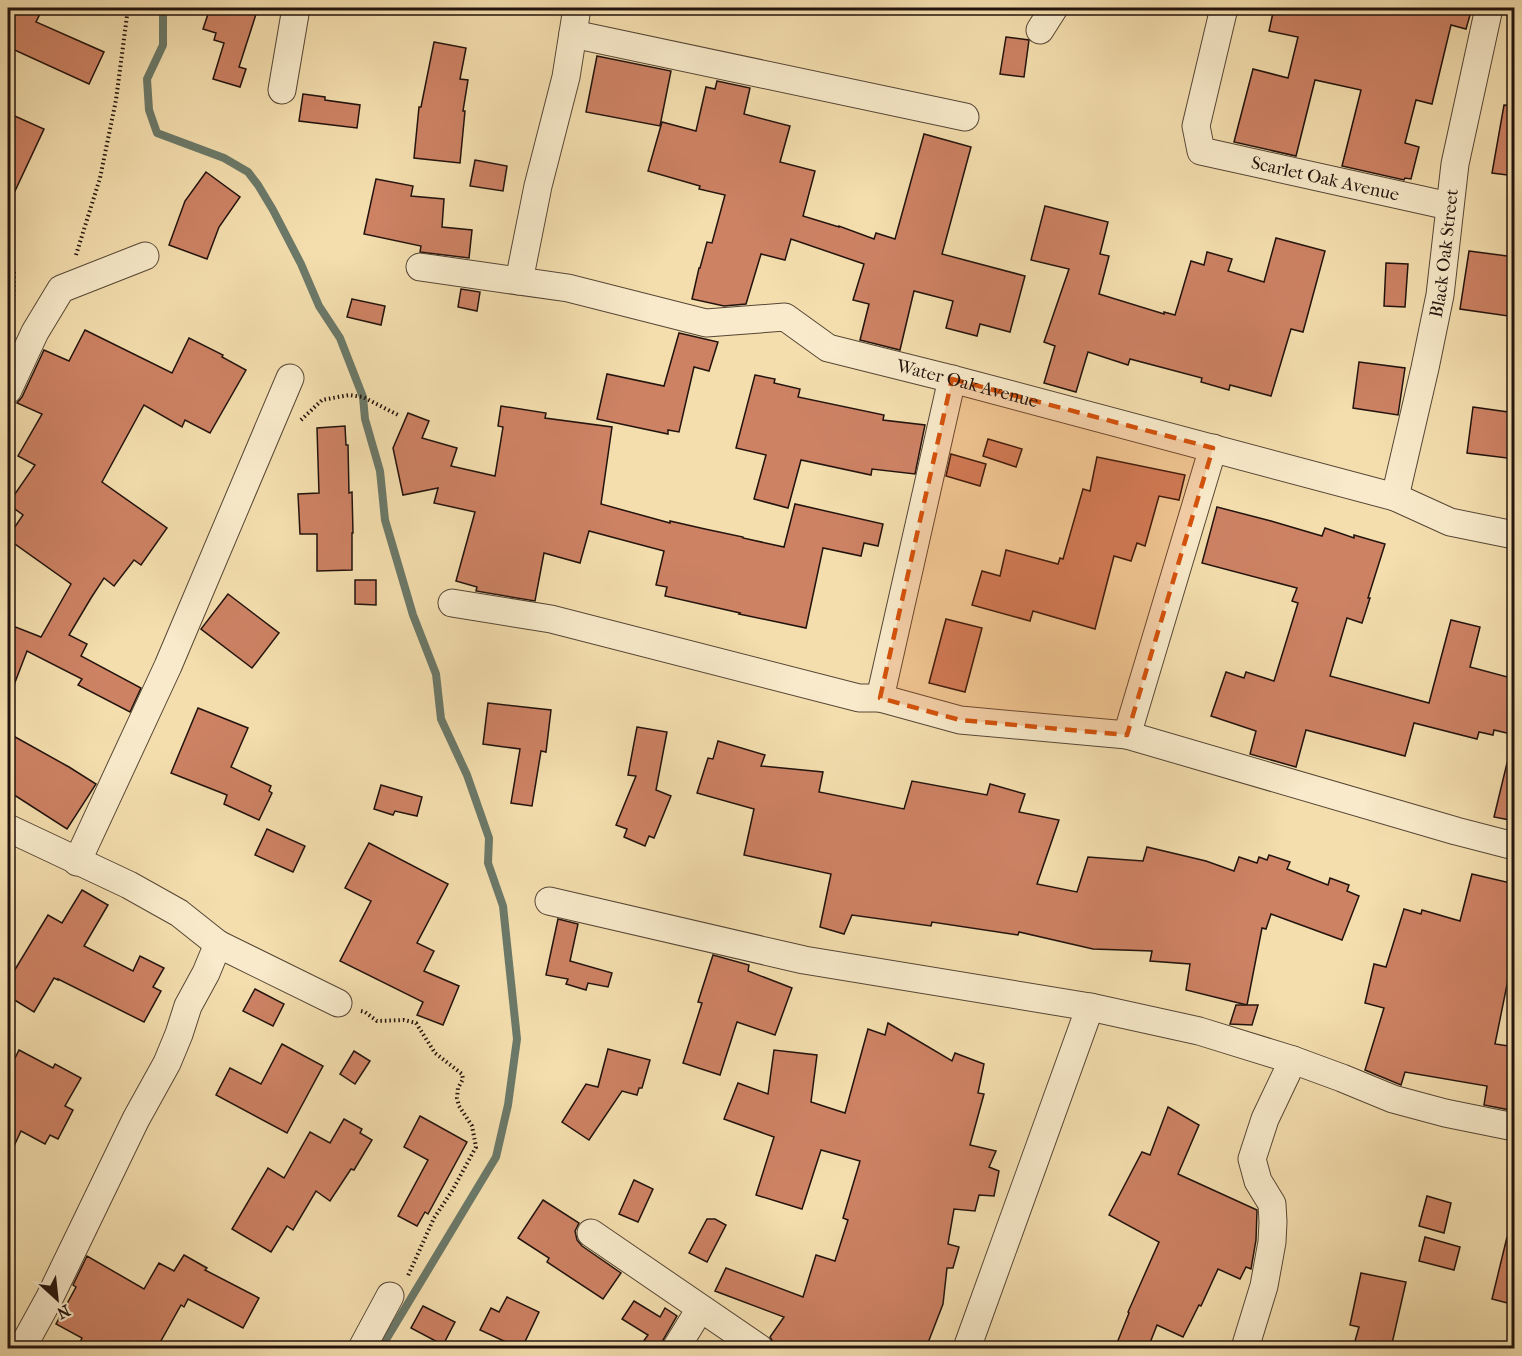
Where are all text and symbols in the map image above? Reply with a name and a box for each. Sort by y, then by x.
street label: Scarlet Oak Avenue [1249,152,1401,206]
street label: Black Oak Street [1426,187,1463,319]
street label: Water Oak Avenue [893,355,1041,413]
north arrow [27,1269,87,1329]
text: N [53,1301,73,1324]

